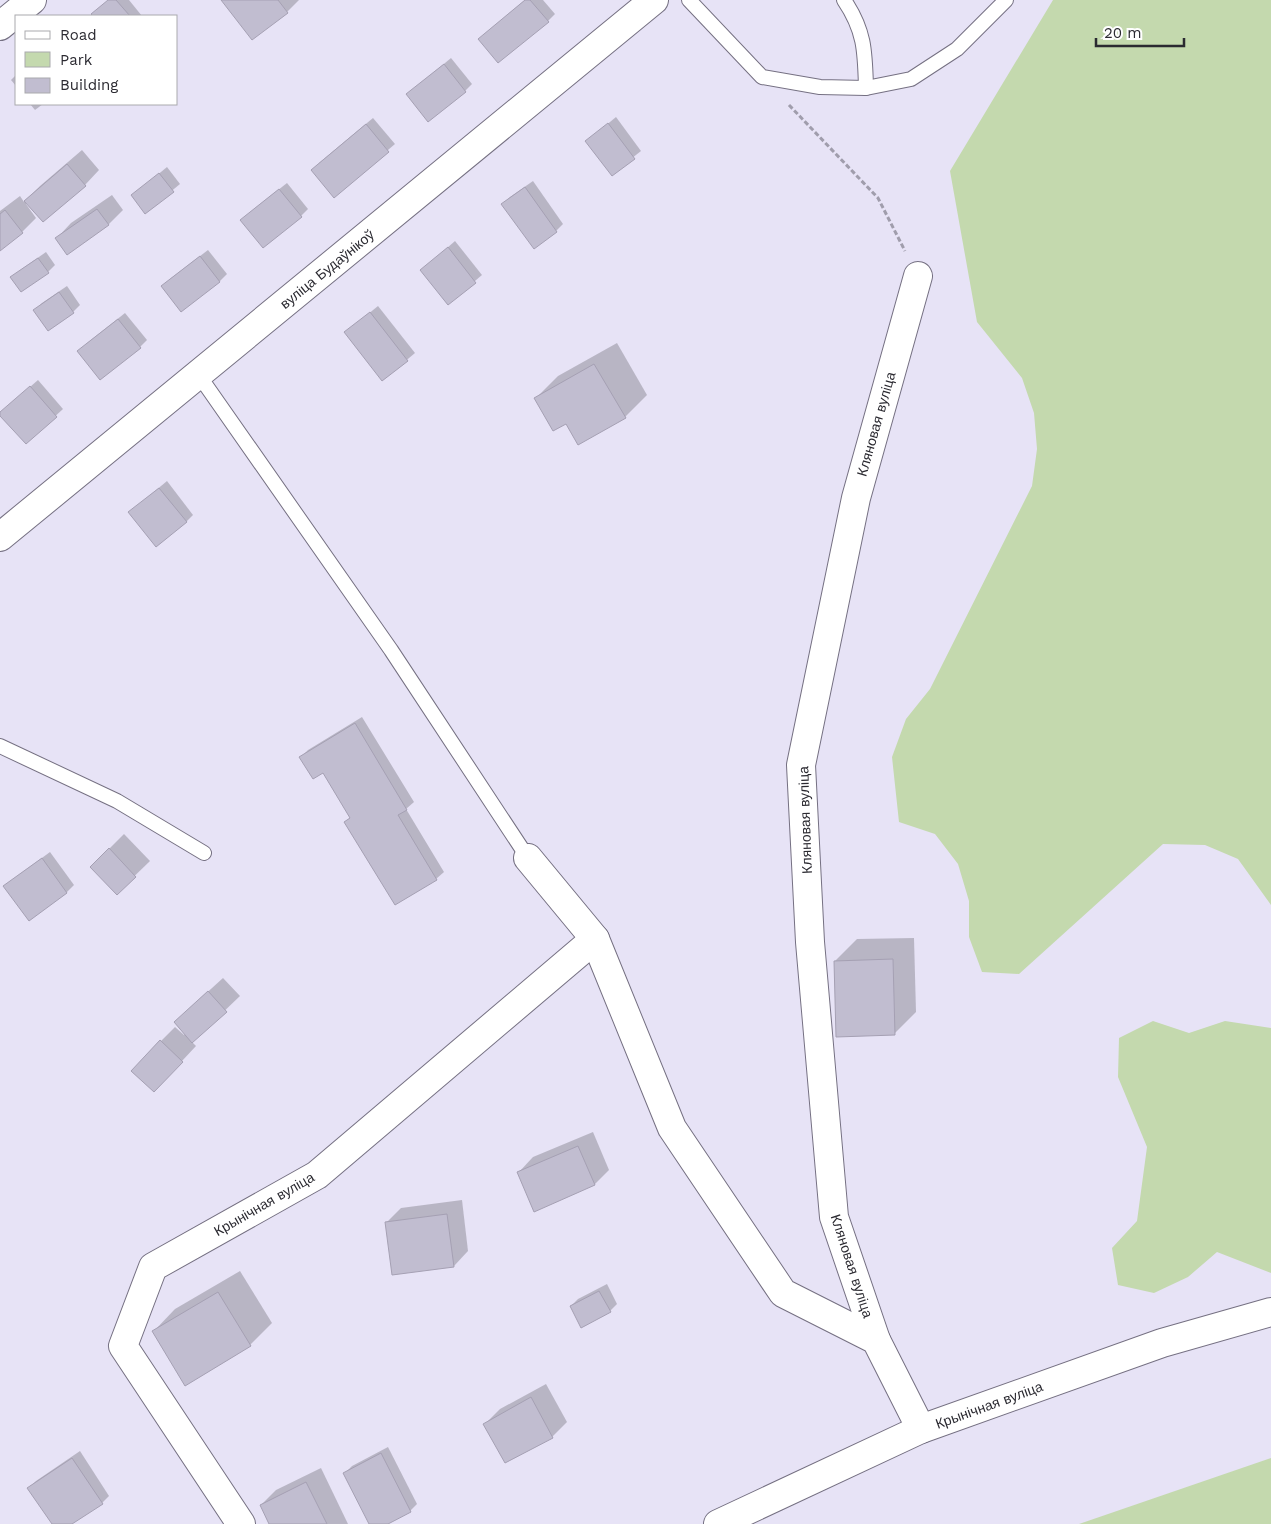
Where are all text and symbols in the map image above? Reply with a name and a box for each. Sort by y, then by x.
legend [15,15,178,105]
scale bar [1096,15,1184,47]
text: 20 m [1104,24,1142,42]
text: Road [60,26,97,44]
text: Park [60,51,93,69]
text: Building [60,76,118,94]
street label: вуліца Будаўнікоў [277,226,377,312]
street label: Кляновая вуліца [853,370,899,478]
street label: Кляновая вуліца [795,766,815,874]
street label: Крынічная вуліца [211,1169,317,1239]
street label: Кляновая вуліца [828,1212,876,1320]
street label: Крынічная вуліца [933,1378,1045,1432]

